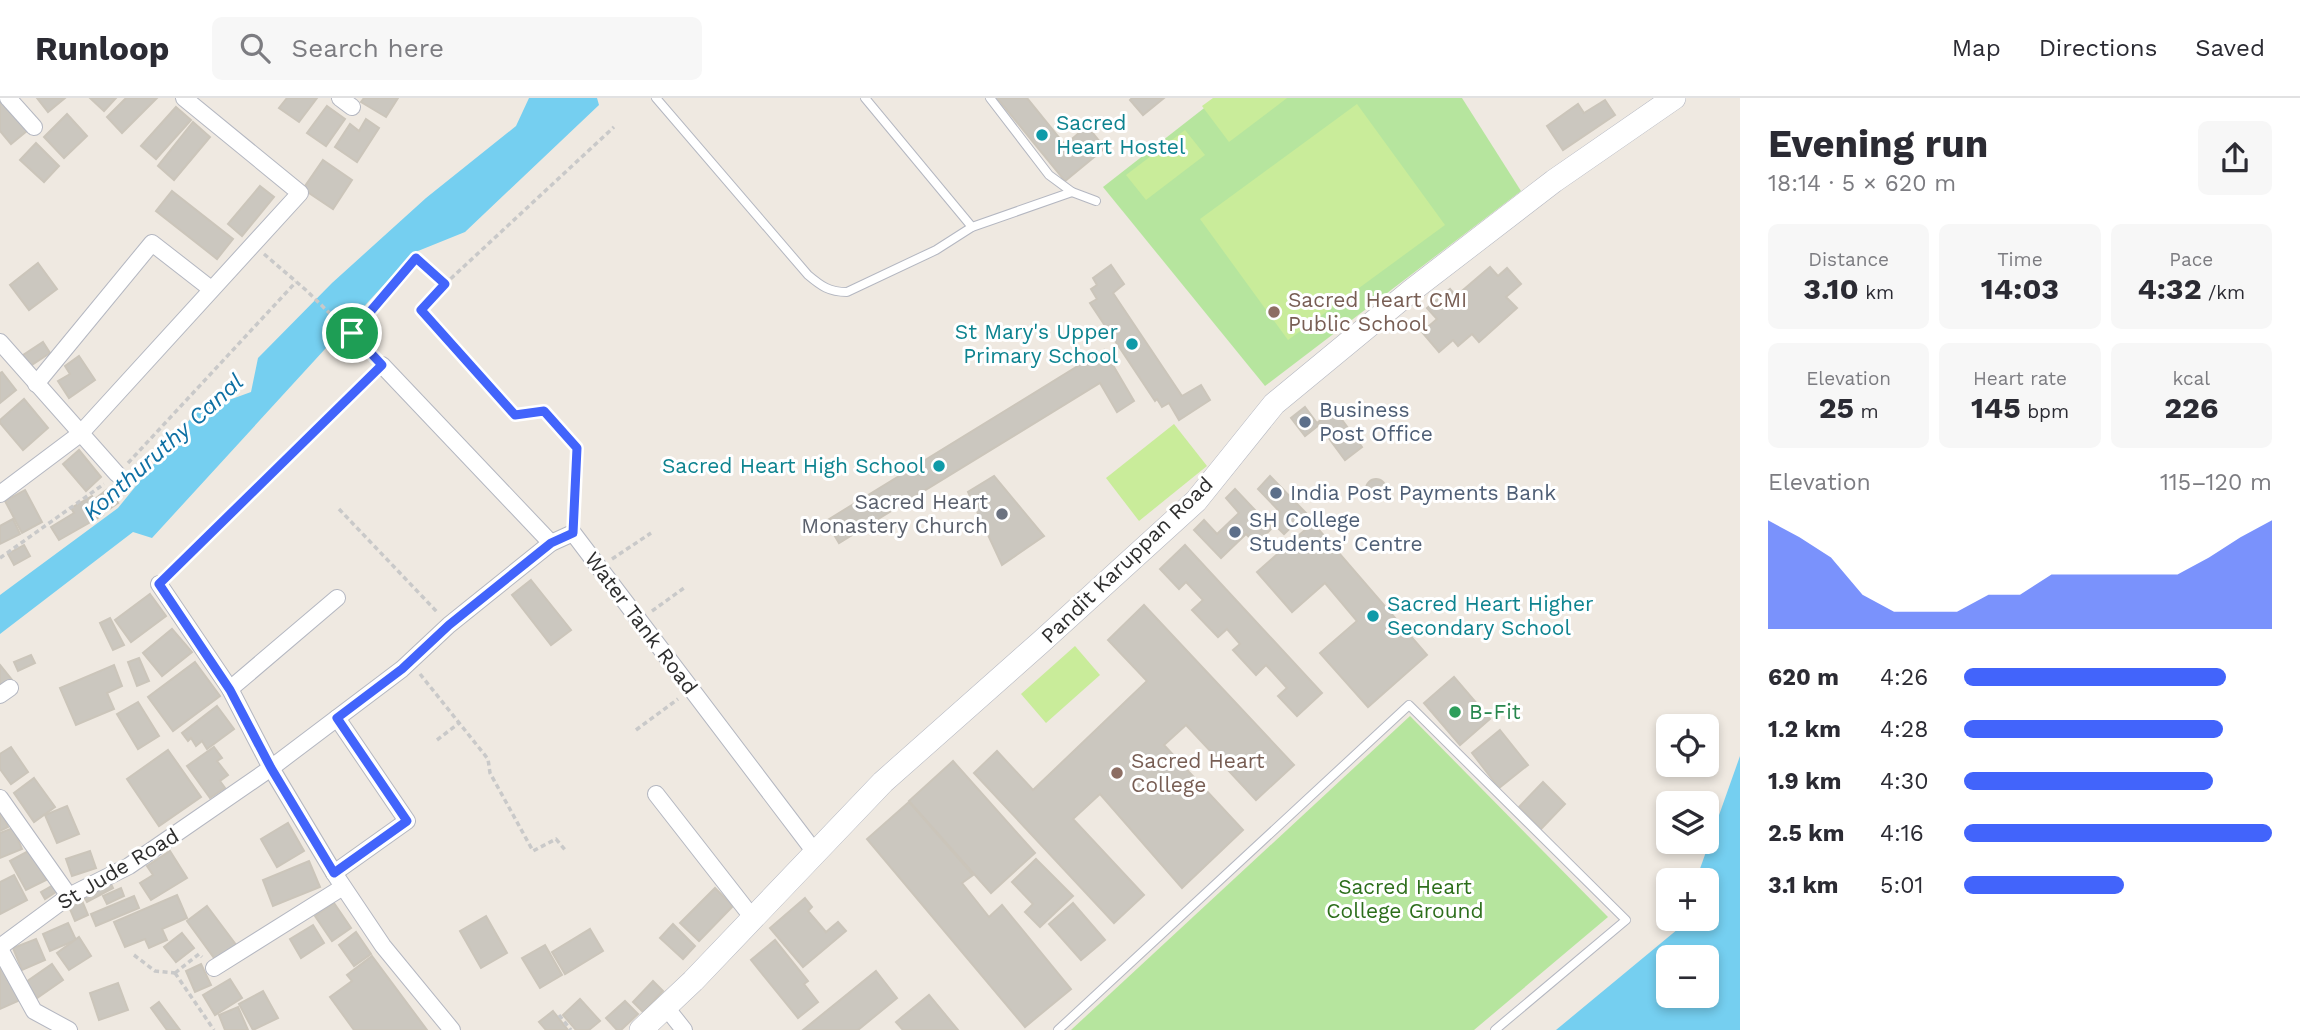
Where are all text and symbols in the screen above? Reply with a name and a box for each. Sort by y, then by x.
search box [212,17,702,80]
text: Runloop [35,29,170,68]
icon: search [236,29,274,67]
text: Search here [292,33,444,63]
text: Map [1952,34,2001,62]
text: Directions [2039,34,2157,62]
text: Saved [2195,34,2265,62]
place label: Sacred Heart Hostel [1056,110,1186,159]
button: share [2198,121,2272,195]
text: Evening run [1768,122,1988,166]
marker: Sacred Heart Hostel [1034,127,1050,143]
text: 18:14 · 5 × 620 m [1768,170,1956,197]
text: Distance [1808,248,1889,271]
text: Time [1997,248,2043,271]
text: Pace [2169,248,2213,271]
text: 3.10 [1803,271,1859,306]
text: 14:03 [1981,271,2059,306]
text: 4:32 [2137,271,2202,306]
text: km [1859,281,1894,304]
text: /km [2202,281,2245,304]
place label: Sacred Heart CMI Public School [1288,287,1467,336]
pin [322,303,382,363]
marker: Sacred Heart CMI Public School [1266,304,1282,320]
icon: arrive [333,314,371,352]
place label: St Mary's Upper Primary School [955,319,1119,368]
marker: St Mary's Upper Primary School [1124,336,1140,352]
text: Elevation [1806,367,1891,390]
text: Heart rate [1973,367,2067,390]
text: kcal [2173,367,2210,390]
water label: Konthuruthy Canal [78,368,249,526]
text: 25 [1819,390,1854,425]
text: 145 [1971,390,2021,425]
text: 226 [2164,390,2218,425]
place label: Business Post Office [1319,397,1433,446]
text: m [1854,400,1879,423]
text: bpm [2021,400,2069,423]
marker: Business Post Office [1297,414,1313,430]
place label: Sacred Heart High School [662,453,926,478]
marker: Sacred Heart High School [931,458,947,474]
text: Elevation [1768,469,1871,496]
text: 115–120 m [2160,469,2272,496]
street label: Pandit Karuppan Road [1036,471,1218,648]
place label: India Post Payments Bank [1290,480,1556,505]
marker: India Post Payments Bank [1268,485,1284,501]
place label: Sacred Heart Monastery Church [801,489,988,538]
marker: Sacred Heart Monastery Church [994,506,1010,522]
place label: SH College Students' Centre [1249,507,1423,556]
marker: SH College Students' Centre [1227,524,1243,540]
street label: Water Tank Road [580,547,703,699]
place label: Sacred Heart Higher Secondary School [1387,591,1594,640]
marker: Sacred Heart Higher Secondary School [1365,608,1381,624]
text: 620 m [1768,664,1839,691]
text: 4:26 [1880,664,1928,691]
place label: B-Fit [1469,699,1521,724]
marker: B-Fit [1447,704,1463,720]
map controls [1656,714,1719,1008]
button: locate [1656,714,1719,777]
text: 1.2 km [1768,716,1841,743]
text: 4:28 [1880,716,1928,743]
place label: Sacred Heart College [1131,748,1265,797]
marker: Sacred Heart College [1109,765,1125,781]
text: 1.9 km [1768,768,1841,795]
text: 4:30 [1880,768,1929,795]
button: layers [1656,791,1719,854]
text: 2.5 km [1768,820,1844,847]
text: 4:16 [1880,820,1924,847]
street label: St Jude Road [52,823,183,915]
button: + [1656,868,1719,931]
text: 3.1 km [1768,872,1838,899]
text: 5:01 [1880,872,1923,899]
park label: Sacred Heart College Ground [1326,874,1484,923]
button: − [1656,945,1719,1008]

